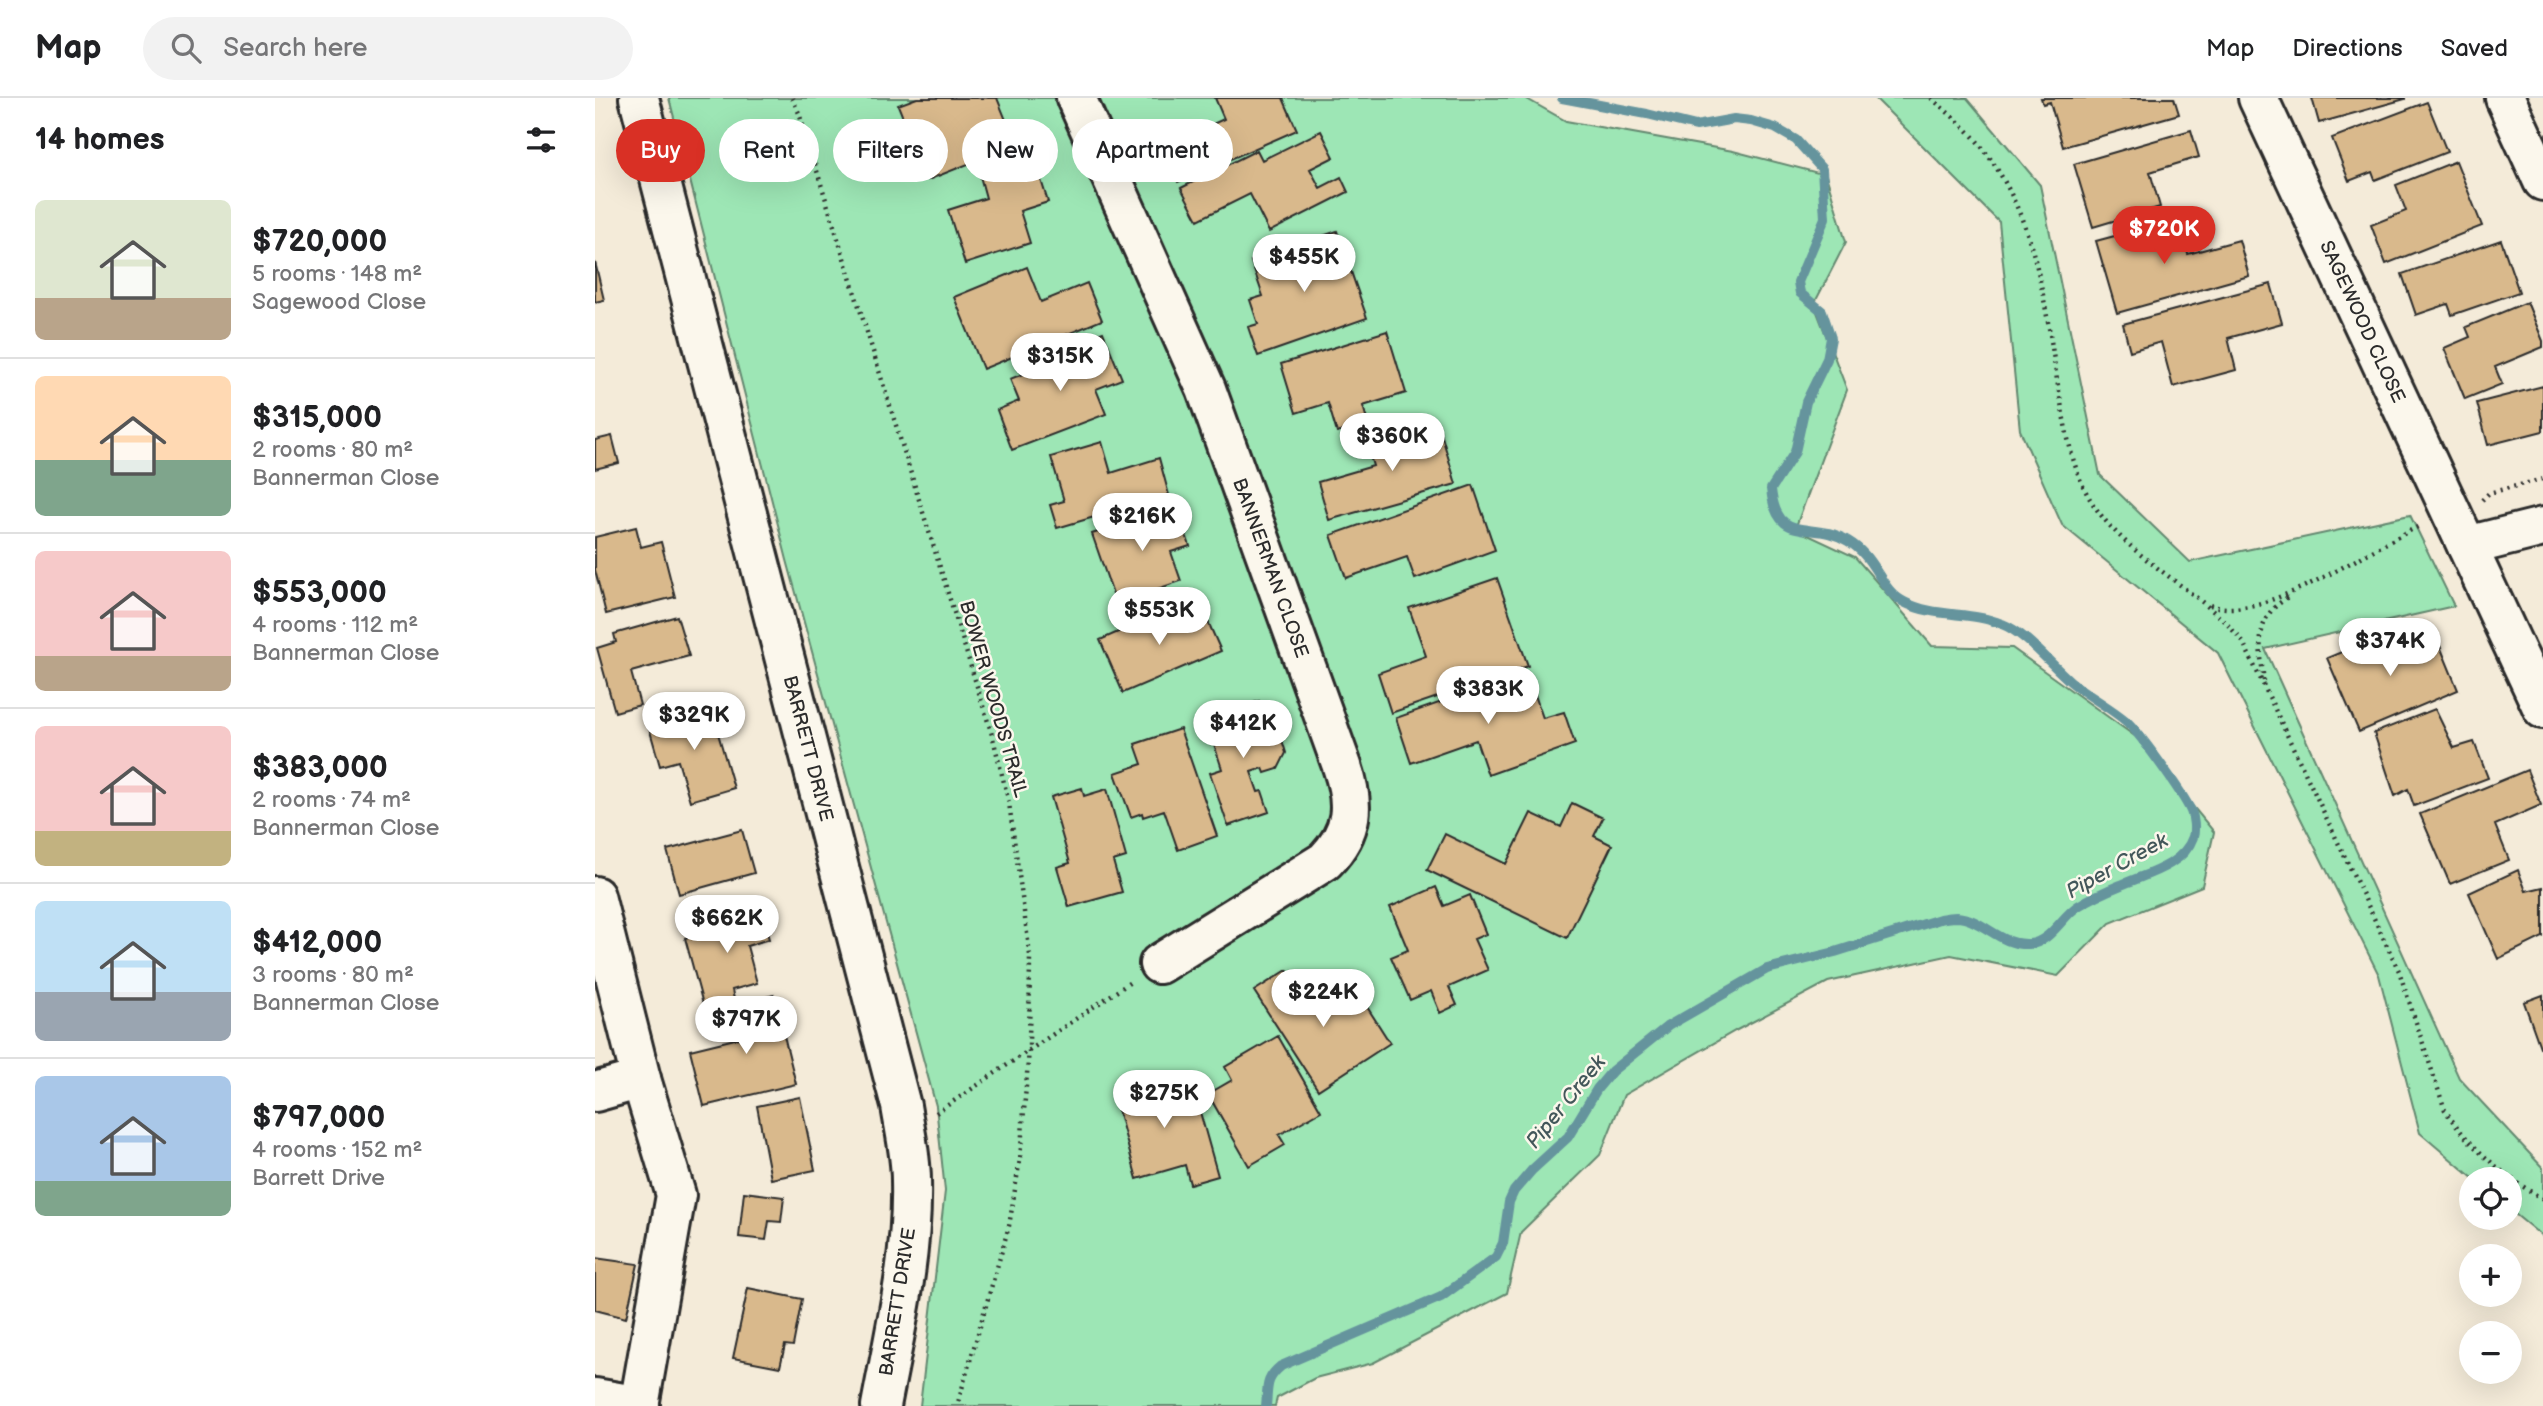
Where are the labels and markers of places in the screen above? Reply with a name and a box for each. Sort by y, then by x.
pin: $720K [2115,206,2213,266]
pin: $455K [1255,234,1353,294]
pin: $315K [1011,334,1109,393]
pin: $360K [1343,414,1441,473]
pin: $216K [1093,494,1191,553]
pin: $553K [1110,588,1208,647]
pin: $374K [2341,618,2439,678]
pin: $383K [1439,666,1537,726]
pin: $329K [645,692,743,752]
pin: $412K [1194,700,1292,760]
pin: $662K [678,896,776,955]
pin: $224K [1274,970,1372,1029]
pin: $797K [697,996,795,1056]
pin: $275K [1115,1070,1213,1130]

